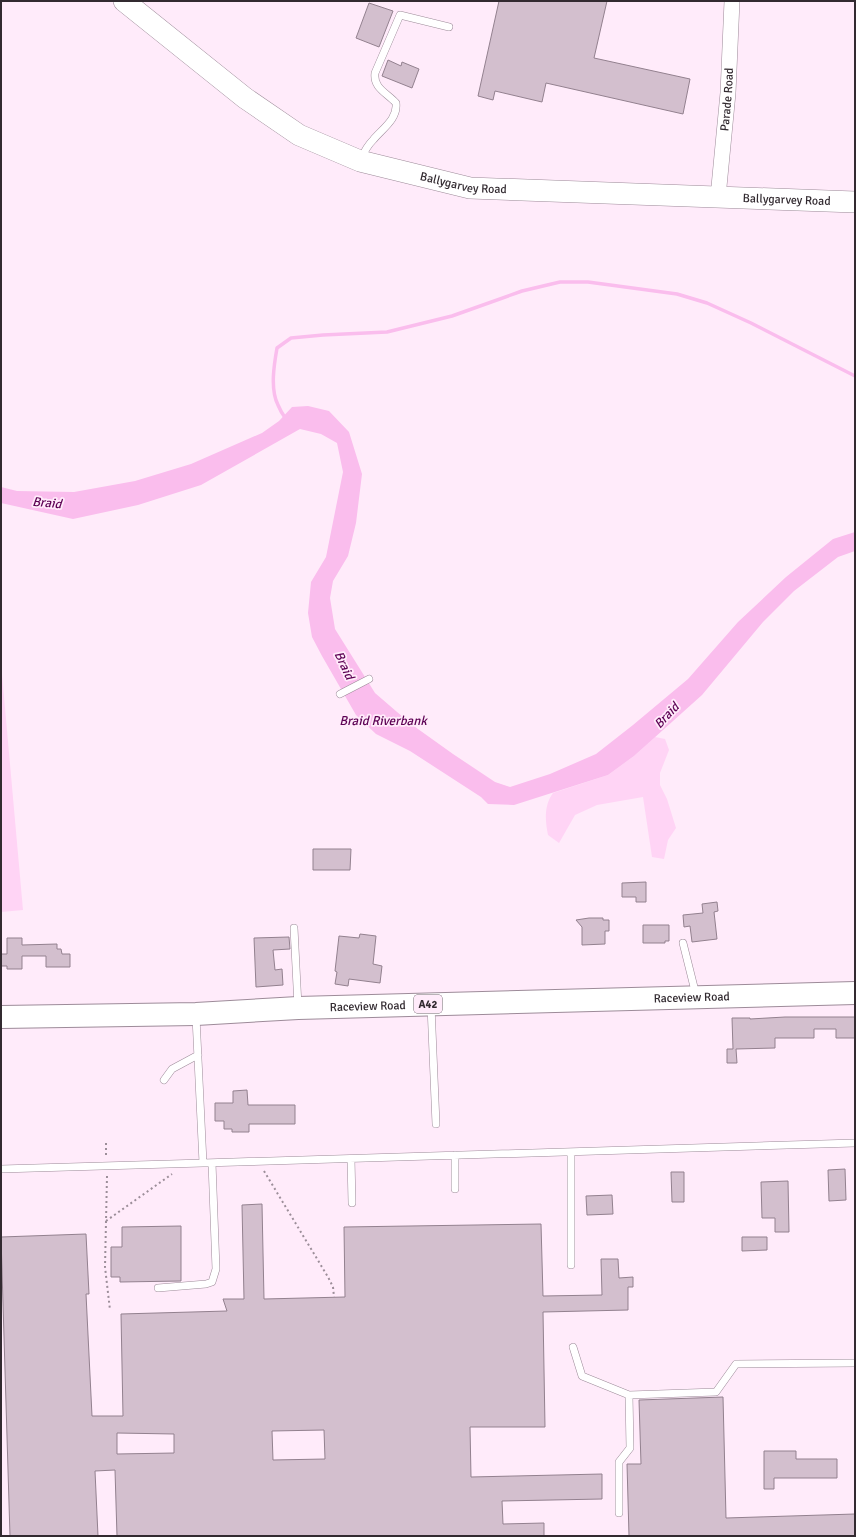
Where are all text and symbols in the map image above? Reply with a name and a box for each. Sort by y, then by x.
street label: Parade Road [717,67,737,132]
street label: Ballygarvey Road [418,169,507,197]
street label: Ballygarvey Road [742,191,831,209]
water label: Braid [32,494,64,512]
water label: Braid [331,649,358,684]
water label: Braid [651,698,684,732]
water label: Braid Riverbank [339,713,428,729]
street label: Raceview Road [653,989,730,1006]
road number: A42 [414,995,442,1013]
street label: Raceview Road [330,998,406,1015]

